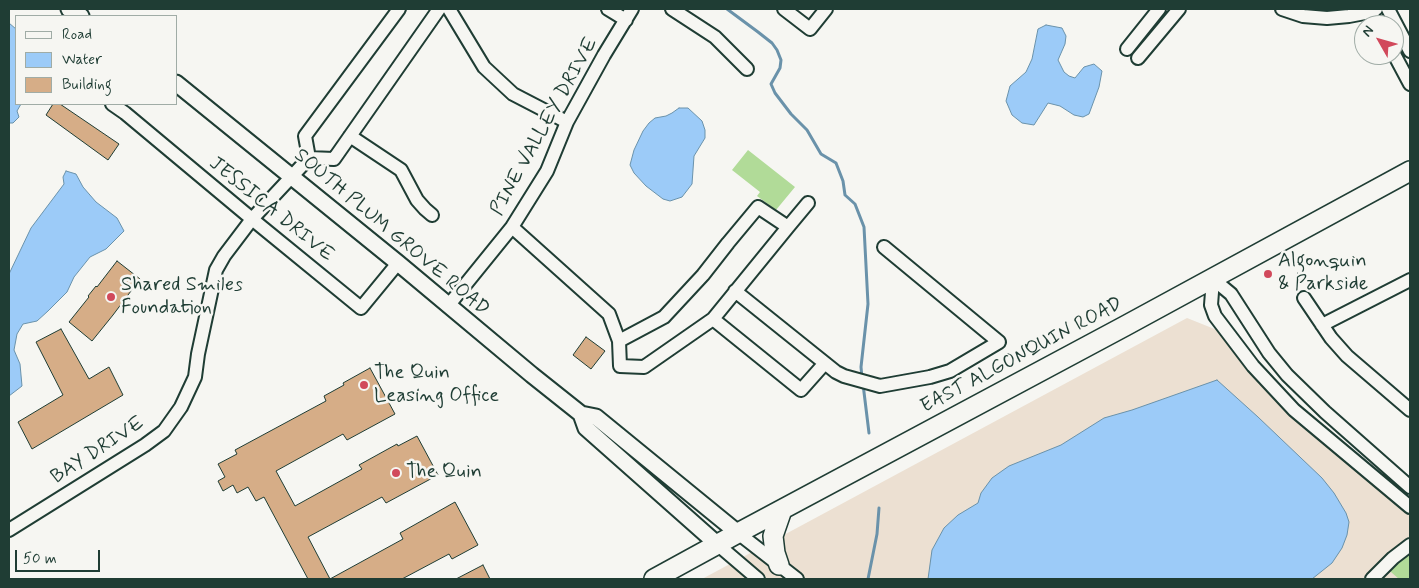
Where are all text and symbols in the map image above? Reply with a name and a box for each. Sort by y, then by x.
legend [15,15,178,105]
north arrow [1354,15,1404,65]
text: N [1358,22,1378,41]
text: Road [62,25,92,45]
street label: PINE VALLEY DRIVE [486,34,604,220]
text: Water [62,50,102,70]
text: Building [62,75,112,95]
street label: SOUTH PLUM GROVE ROAD [288,144,494,322]
street label: JESSICA DRIVE [204,152,338,268]
place label: Algonquin & Parkside [1278,250,1368,297]
marker: Algonquin & Parkside [1262,268,1274,280]
place label: Shared Smiles Foundation [121,274,243,321]
marker: Shared Smiles Foundation [105,291,117,303]
street label: EAST ALGONQUIN ROAD [917,293,1127,419]
place label: The Quin Leasing Office [374,362,499,409]
marker: The Quin Leasing Office [358,379,370,391]
street label: BAY DRIVE [47,412,149,490]
place label: The Quin [406,461,482,485]
marker: The Quin [390,467,402,479]
scale bar [18,540,102,572]
text: 50 m [23,549,57,569]

